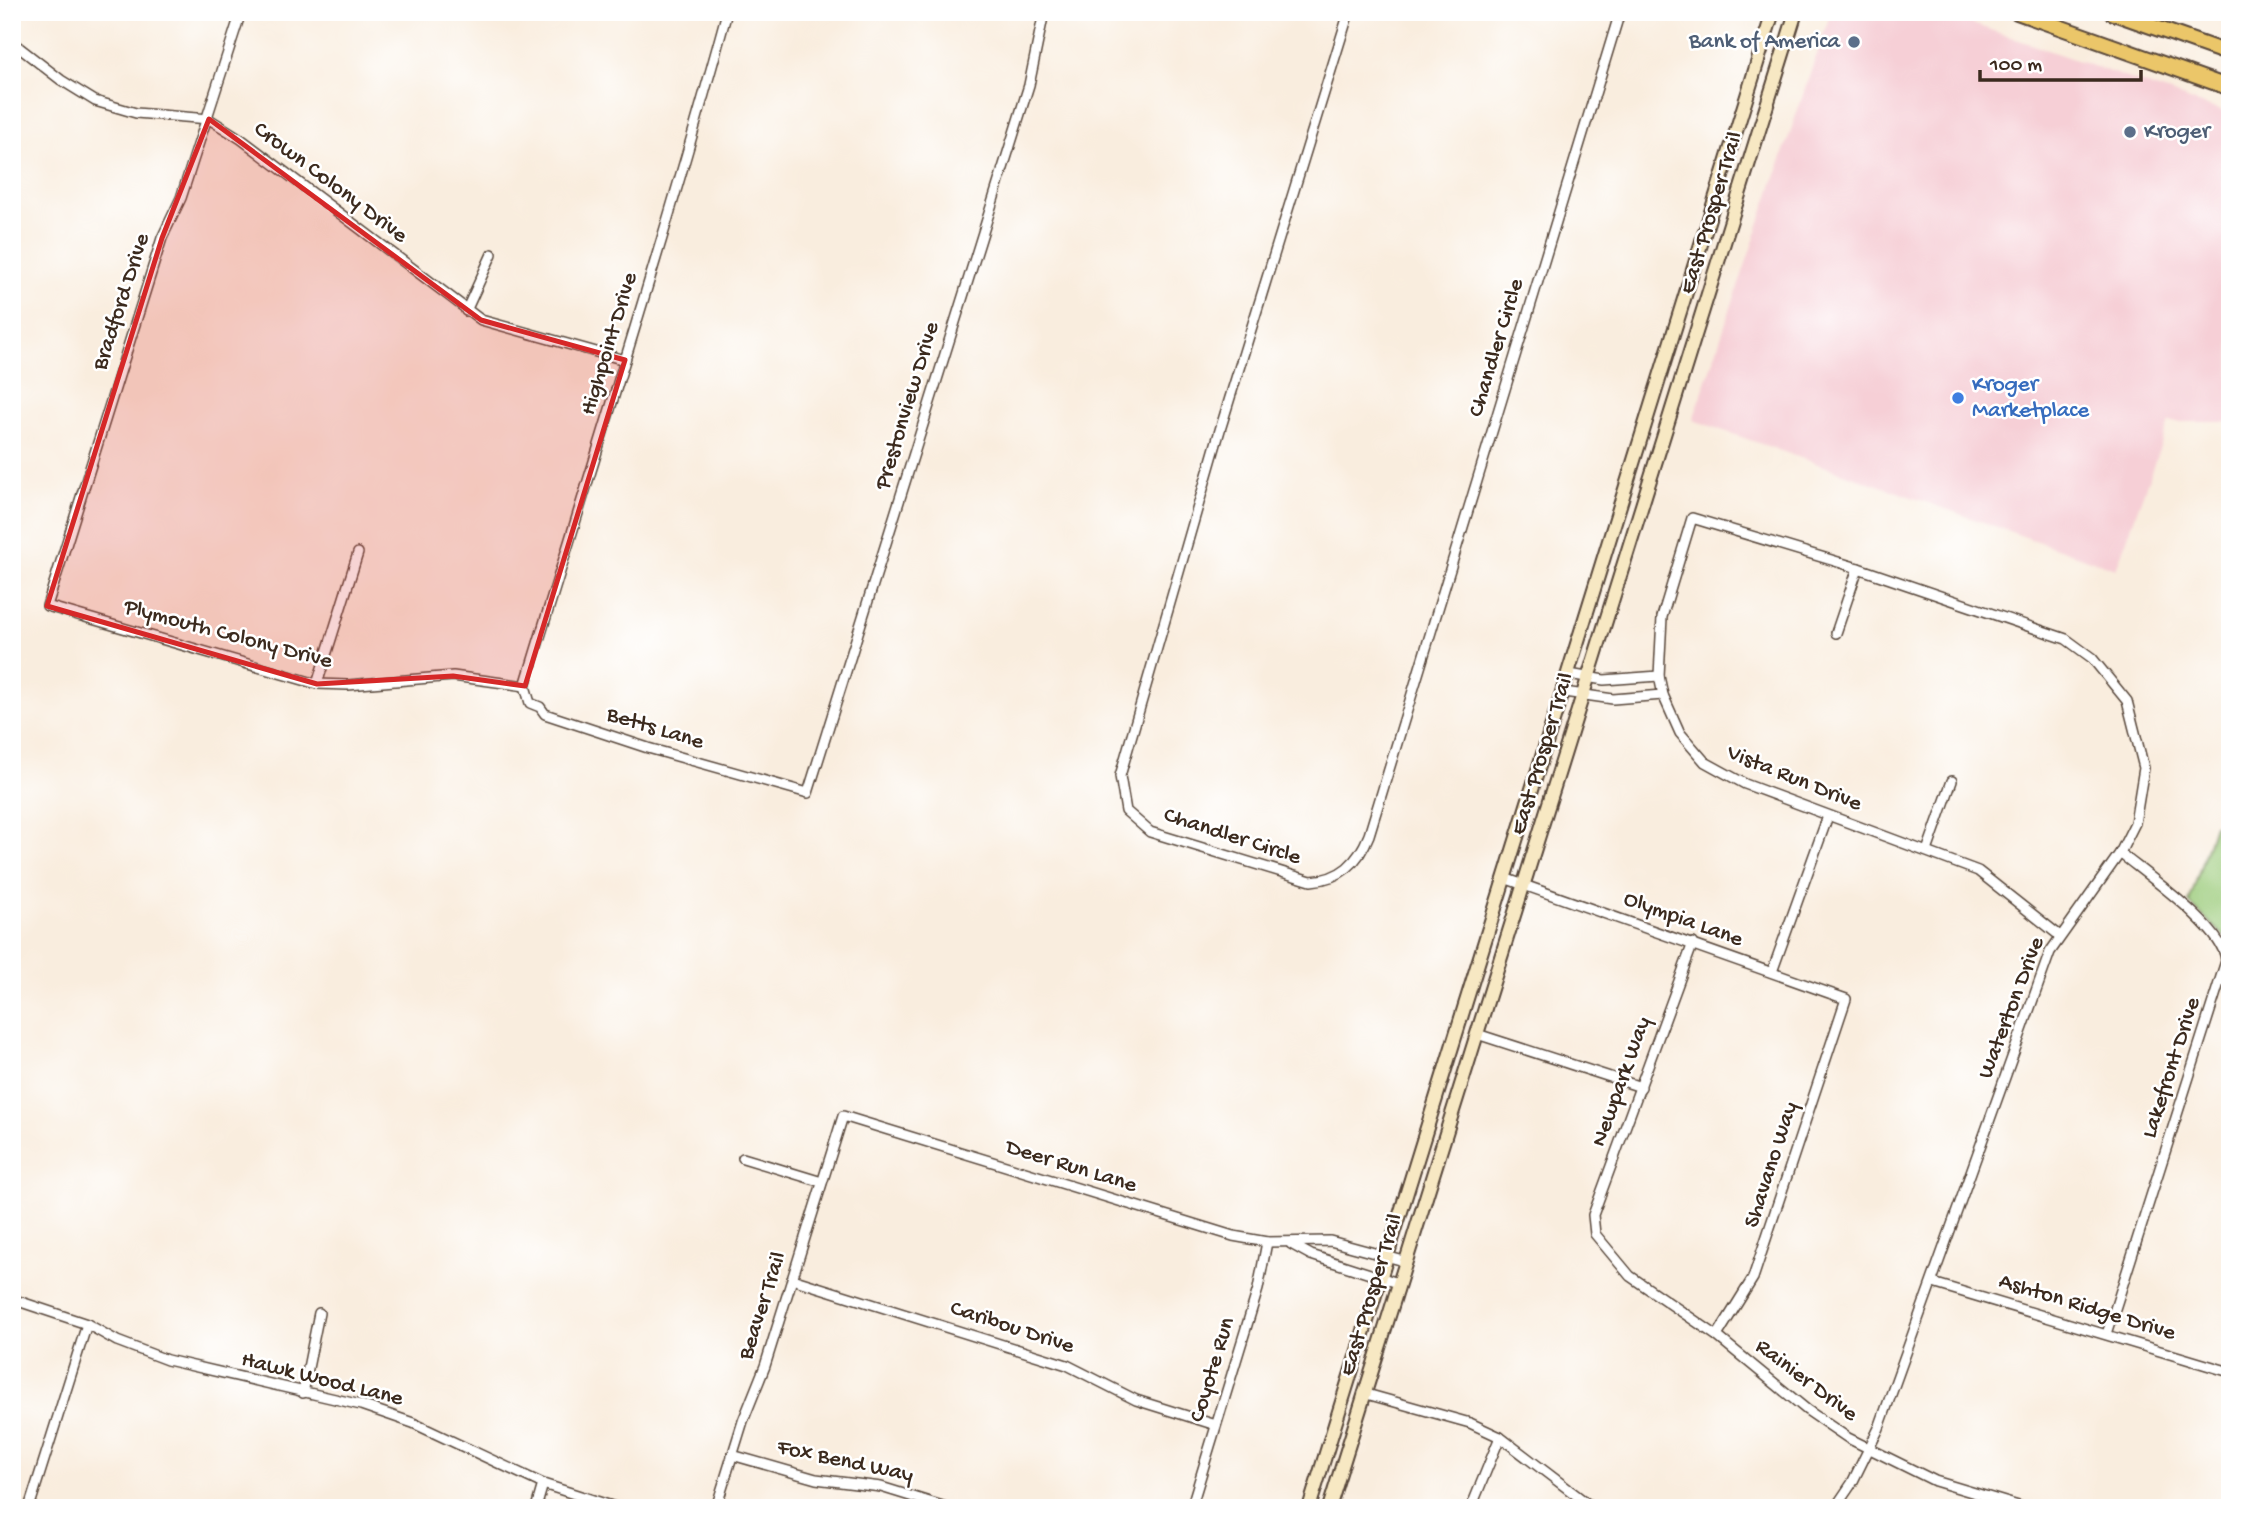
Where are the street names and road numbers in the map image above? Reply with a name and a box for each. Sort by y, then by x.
street label: Crown Colony Drive [248,116,413,250]
street label: East Prosper Trail [1674,129,1750,297]
street label: Bradford Drive [87,229,157,375]
street label: Highpoint Drive [575,268,645,419]
street label: Chandler Circle [1463,275,1531,420]
street label: Prestonview Drive [869,318,947,494]
street label: Plymouth Colony Drive [120,594,336,676]
street label: East Prosper Trail [1505,670,1581,838]
street label: Betts Lane [602,701,708,757]
street label: Vista Run Drive [1722,739,1866,819]
street label: Chandler Circle [1160,802,1305,872]
street label: Olympia Lane [1620,886,1747,954]
street label: Waterton Drive [1973,932,2052,1083]
street label: Lakefront Drive [2137,993,2208,1142]
street label: Newpark Way [1586,1013,1658,1151]
street label: Shavano Way [1739,1099,1805,1231]
street label: Deer Run Lane [1000,1134,1141,1200]
street label: East Prosper Trail [1334,1211,1410,1379]
street label: Beaver Trail [733,1249,793,1364]
street label: Ashton Ridge Drive [1995,1268,2180,1348]
street label: Caribou Drive [947,1295,1078,1361]
street label: Coyote Run [1184,1314,1242,1426]
street label: Rainier Drive [1749,1334,1863,1429]
street label: Hawk Wood Lane [238,1347,407,1413]
street label: Fox Bend Way [774,1434,915,1490]

